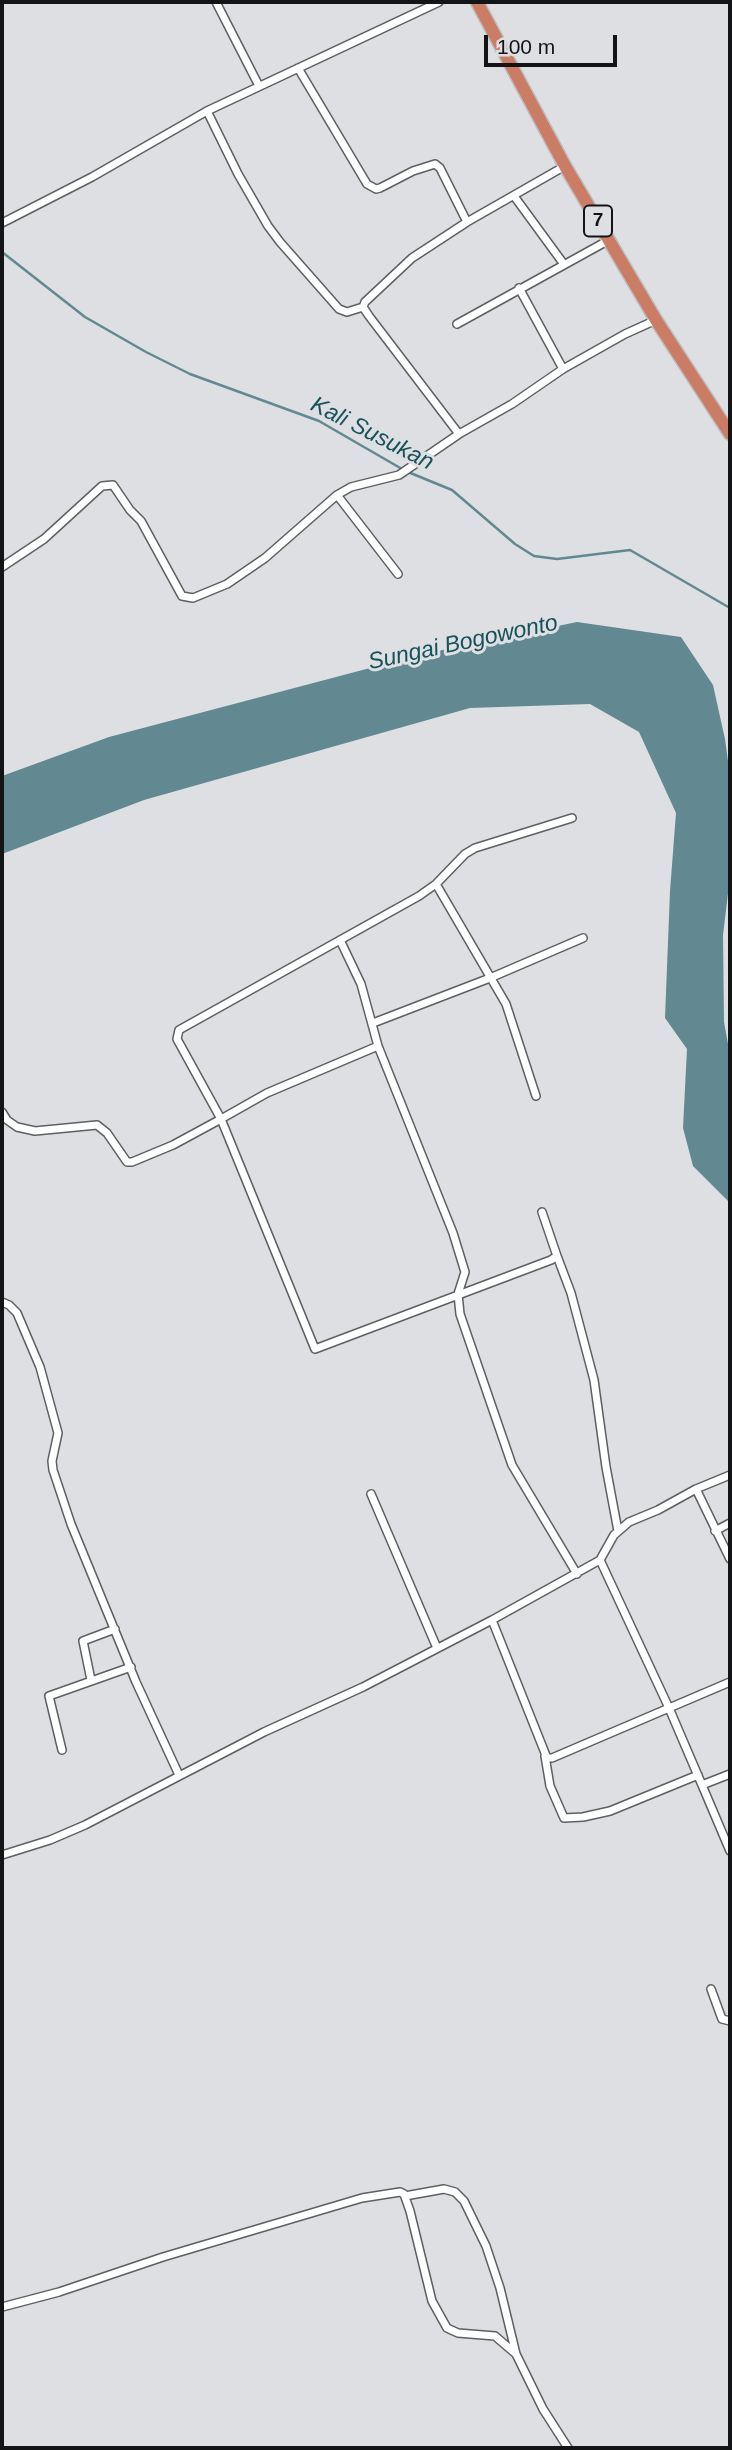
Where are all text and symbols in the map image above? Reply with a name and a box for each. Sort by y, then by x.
scale bar [487,21,620,65]
text: 100 m [497,35,555,58]
road number: 7 [584,206,612,236]
water label: Kali Susukan [306,391,438,477]
water label: Sungai Bogowonto [366,609,560,677]

